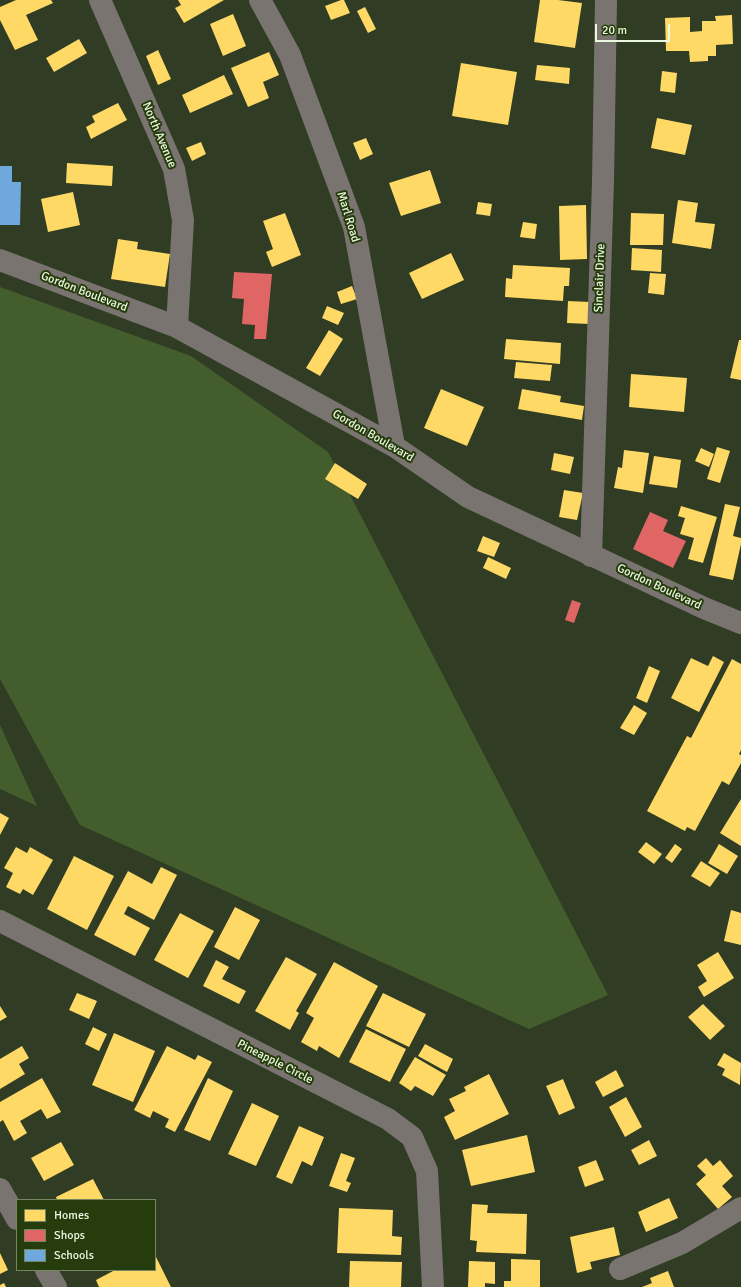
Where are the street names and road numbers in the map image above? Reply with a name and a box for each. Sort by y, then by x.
street label: North Avenue [139,100,179,170]
street label: Marl Road [334,190,362,244]
street label: Sinclair Drive [592,243,608,313]
street label: Gordon Boulevard [39,269,129,315]
street label: Gordon Boulevard [330,407,416,465]
street label: Gordon Boulevard [614,561,704,613]
street label: Pineapple Circle [235,1037,315,1087]

